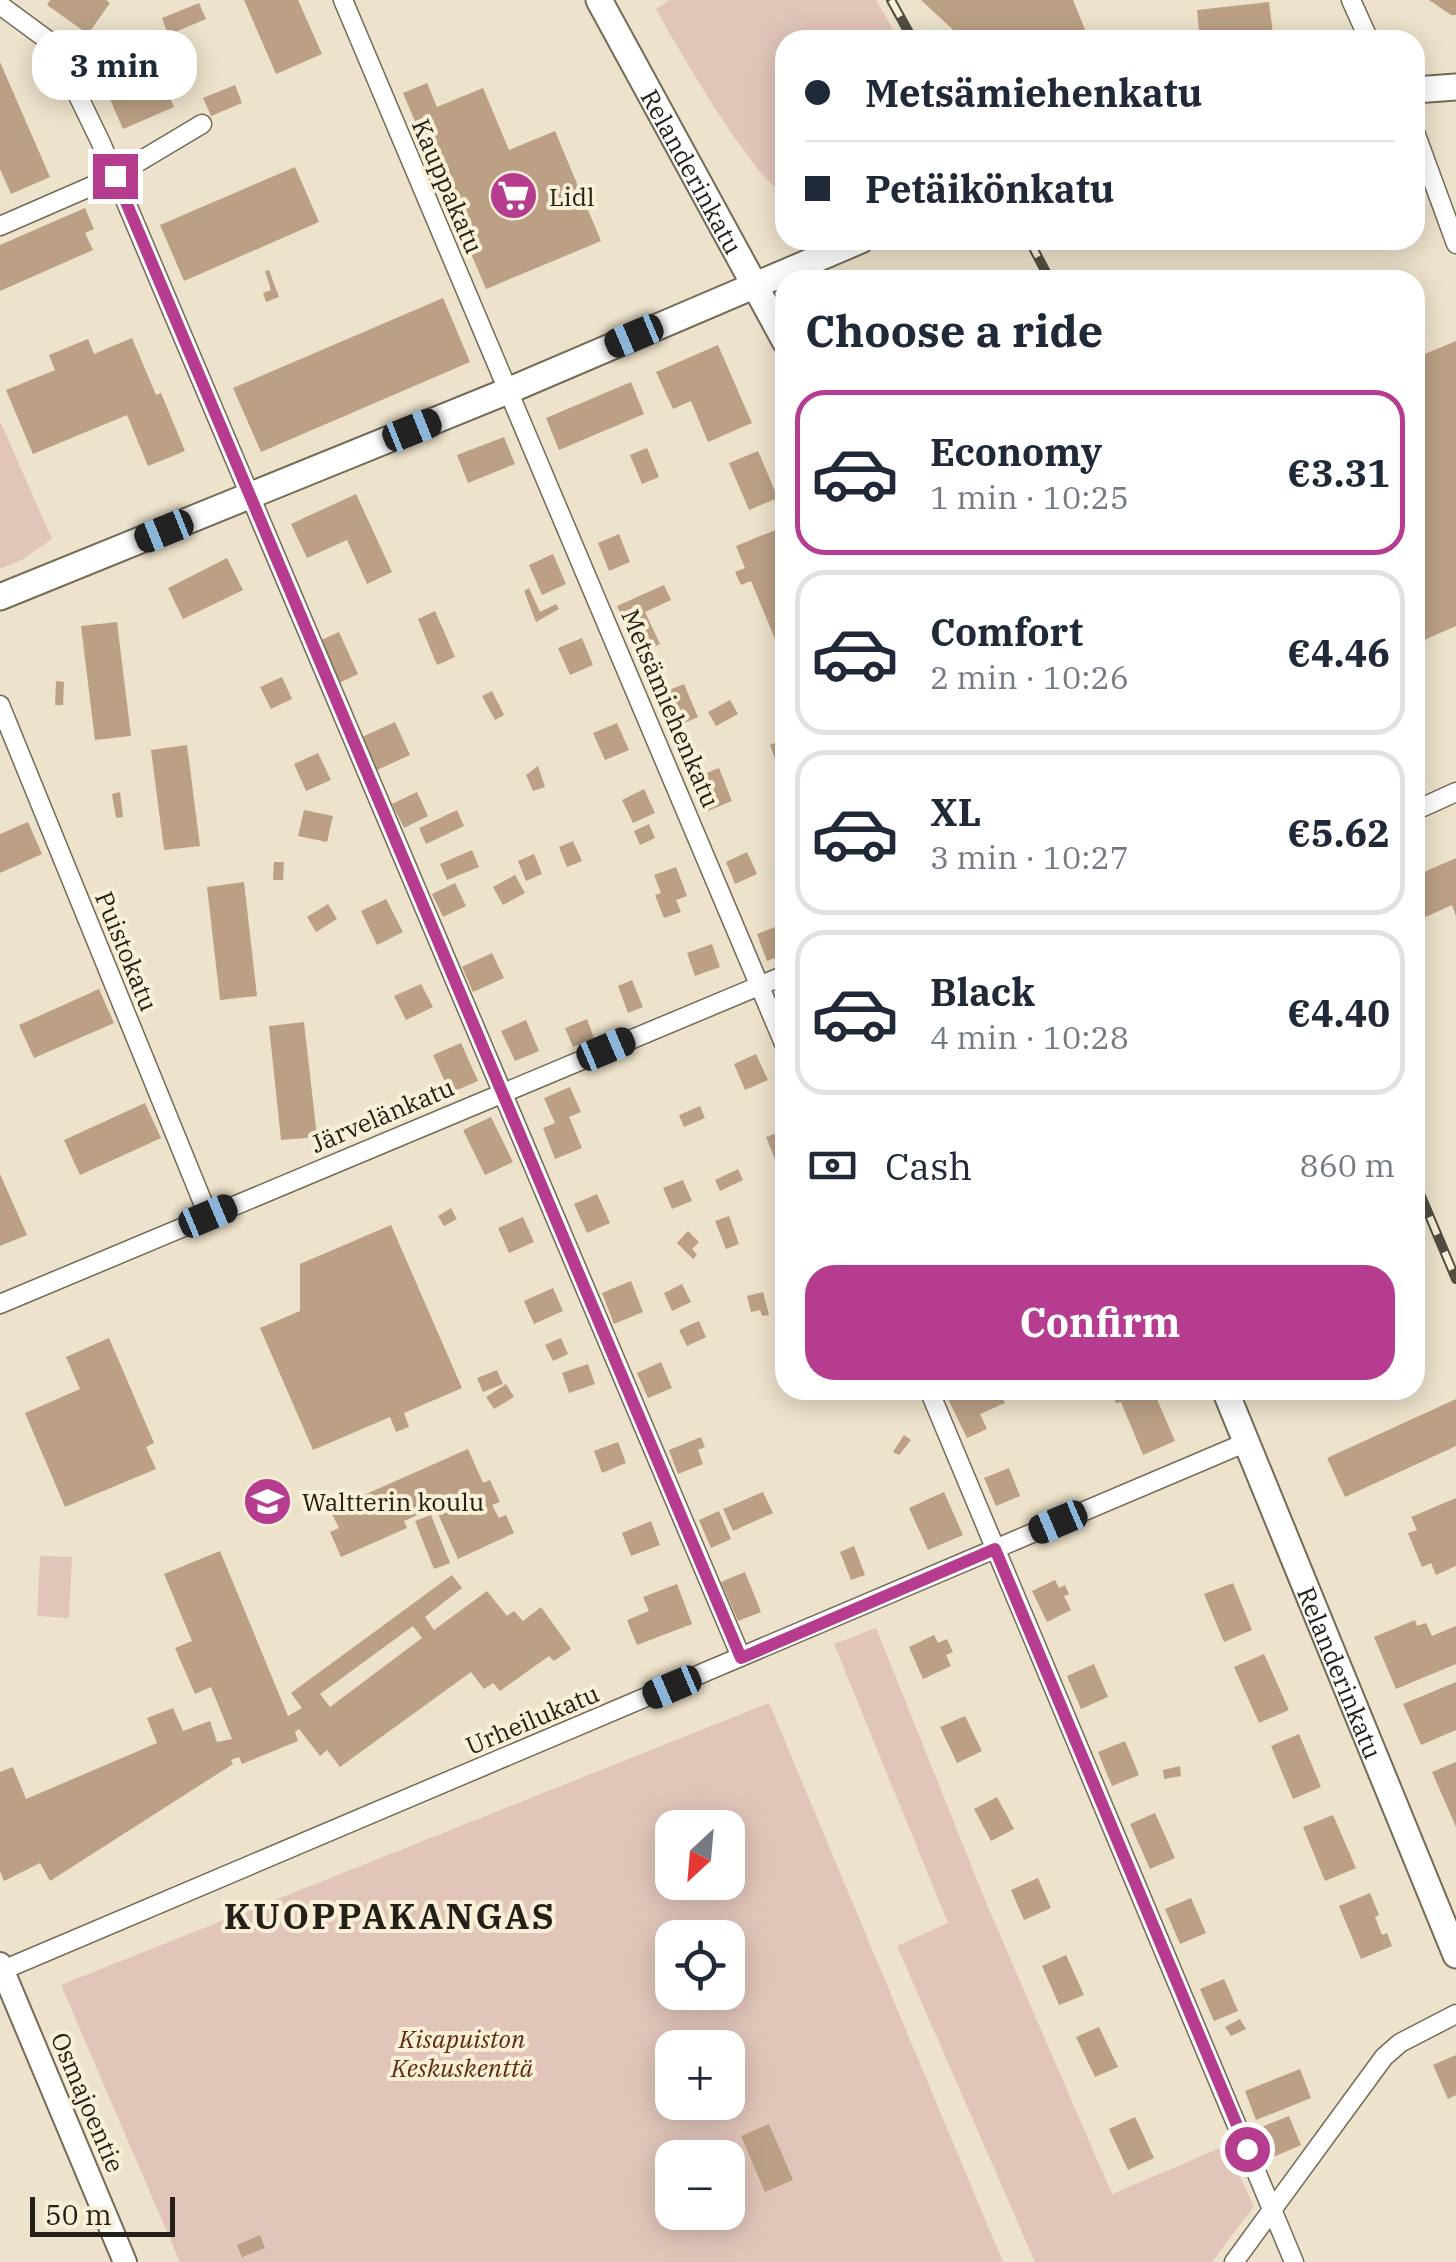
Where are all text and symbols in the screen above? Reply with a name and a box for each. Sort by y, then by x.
callout: 3 min [32,31,198,101]
text: 3 min [70,44,159,86]
text: Metsämiehenkatu [865,68,1202,117]
street label: Relanderinkatu [634,83,751,259]
street label: Kauppakatu [405,114,491,258]
route end [93,154,138,199]
text: Petäikönkatu [865,164,1114,213]
supermarket icon: Lidl [488,170,540,222]
place label: Lidl [549,180,594,213]
text: Choose a ride [805,301,1103,359]
car [601,310,667,362]
car [379,405,445,455]
text: Economy [930,427,1102,476]
icon: car [810,428,900,518]
text: €3.31 [1287,448,1390,497]
text: 1 min · 10:25 [930,476,1129,518]
car [131,506,197,556]
street label: Metsämiehenkatu [614,604,728,812]
text: Comfort [930,607,1083,656]
icon: car [810,608,900,698]
text: €4.46 [1287,628,1390,677]
text: 2 min · 10:26 [930,656,1129,698]
text: XL [930,787,981,836]
icon: car [810,788,900,878]
text: €5.62 [1287,808,1390,857]
text: 3 min · 10:27 [930,836,1129,878]
street label: Puistokatu [88,886,166,1016]
text: Black [930,967,1035,1016]
icon: car [810,968,900,1058]
text: €4.40 [1287,988,1390,1037]
text: 4 min · 10:28 [930,1016,1129,1058]
car [573,1023,639,1075]
street label: Järvelänkatu [305,1070,459,1160]
icon: cash [805,1138,860,1193]
text: Cash [885,1141,972,1190]
text: 860 m [1299,1144,1395,1186]
car [175,1190,241,1242]
button: Confirm [805,1265,1395,1380]
school or university icon: Waltterin koulu [241,1475,293,1527]
place label: Waltterin koulu [302,1485,484,1518]
car [1025,1496,1091,1548]
street label: Relanderinkatu [1291,1581,1390,1763]
car [639,1661,705,1713]
street label: Urheilukatu [460,1676,604,1762]
north arrow [655,1810,745,1900]
map controls [655,1810,745,2230]
district label: KUOPPAKANGAS [224,1893,556,1939]
button: locate [655,1920,745,2010]
park label: Kisapuiston Keskuskenttä [390,2022,533,2084]
street label: Osmajoentie [44,2027,132,2177]
button: + [655,2030,745,2120]
route start [1225,2127,1270,2172]
button: − [655,2140,745,2230]
scale bar [30,2192,175,2236]
text: 50 m [45,2196,112,2233]

